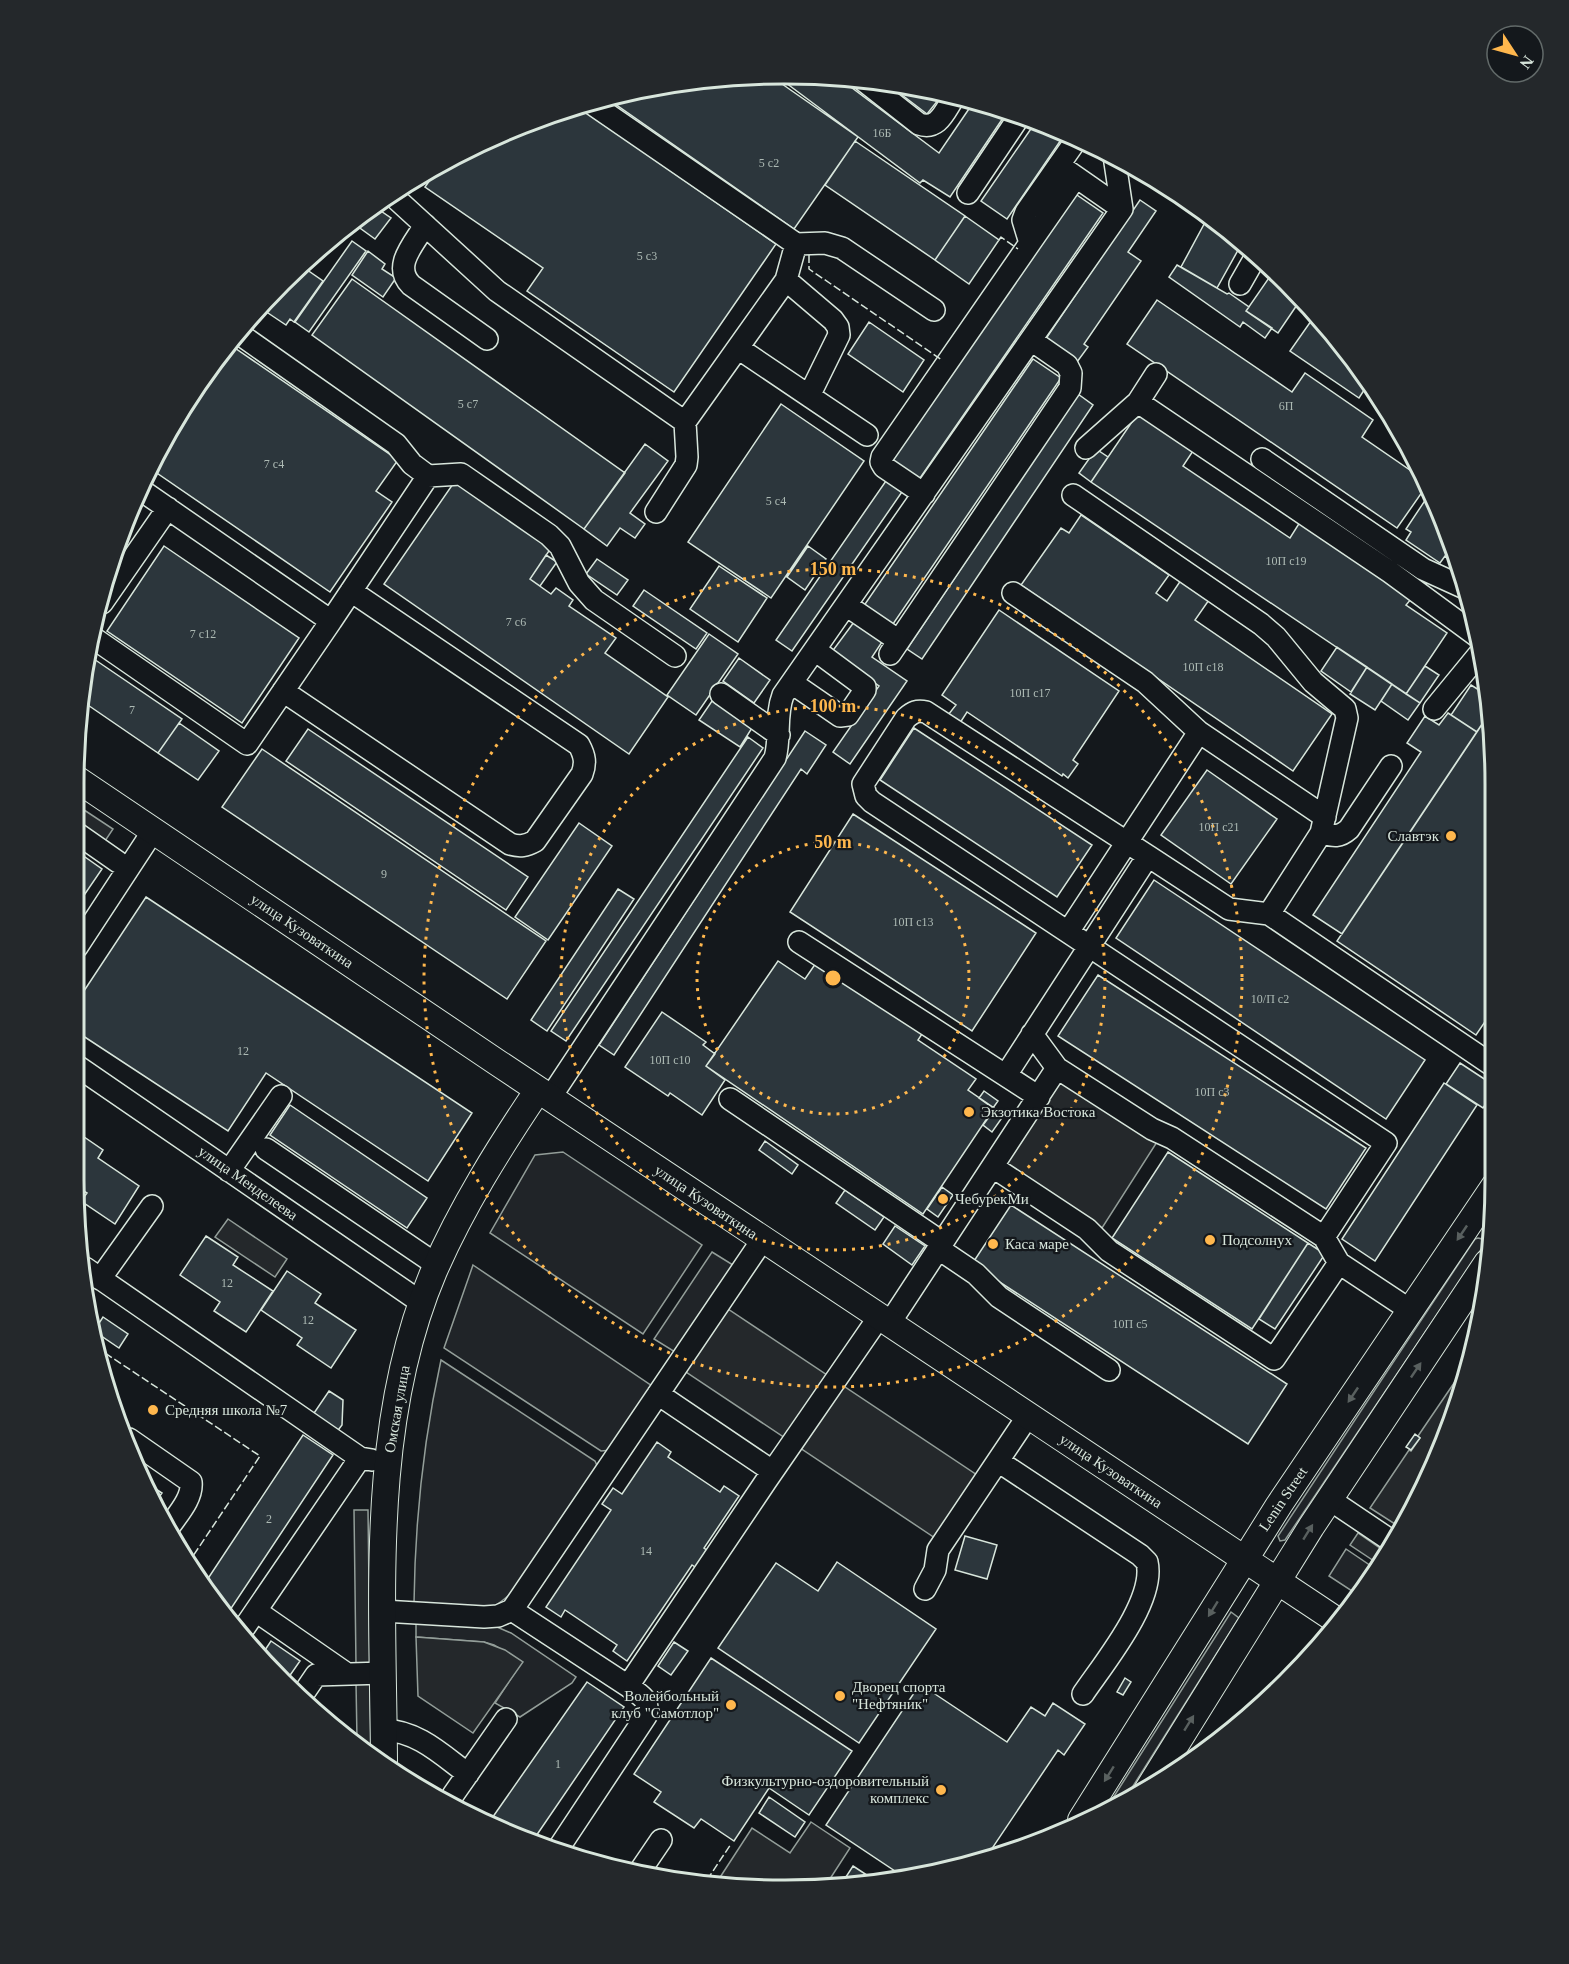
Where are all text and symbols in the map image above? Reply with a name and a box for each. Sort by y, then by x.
north arrow [1485,24,1545,84]
text: N [1516,53,1537,73]
house number: 16Б [873,126,892,140]
house number: 5 с2 [759,156,779,170]
house number: 5 с3 [637,249,657,263]
house number: 5 с7 [458,397,478,411]
house number: 6П [1279,399,1294,413]
house number: 7 с4 [264,457,284,471]
house number: 5 с4 [766,494,786,508]
house number: 10П с19 [1266,554,1307,568]
text: 150 m [810,559,856,579]
house number: 7 с6 [506,615,526,629]
house number: 7 с12 [190,627,216,641]
house number: 10П с18 [1183,660,1224,674]
house number: 10П с17 [1010,686,1051,700]
text: 100 m [810,696,856,716]
house number: 7 [129,703,135,717]
house number: 10П с21 [1199,820,1240,834]
place label: Славтэк [1387,828,1440,844]
marker: Славтэк [1444,829,1458,843]
text: 50 m [814,832,852,852]
house number: 9 [381,867,387,881]
street label: улица Кузоваткина [248,891,357,971]
house number: 10П с13 [893,915,934,929]
centre of rings [823,968,843,988]
house number: 10/П с2 [1251,992,1289,1006]
house number: 12 [237,1044,249,1058]
house number: 10П с10 [650,1053,691,1067]
house number: 10П с3 [1195,1085,1230,1099]
place label: Экзотика Востока [981,1104,1096,1120]
marker: Экзотика Востока [962,1105,976,1119]
street label: улица Менделеева [195,1143,301,1223]
street label: улица Кузоваткина [652,1162,761,1242]
place label: ЧебурекМи [955,1191,1029,1207]
marker: ЧебурекМи [936,1192,950,1206]
one-way arrow [1456,1225,1468,1241]
place label: Подсолнух [1222,1232,1293,1248]
marker: Подсолнух [1203,1233,1217,1247]
place label: Каса маре [1005,1236,1069,1252]
marker: Каса маре [986,1237,1000,1251]
house number: 12 [221,1276,233,1290]
house number: 12 [302,1313,314,1327]
house number: 10П с5 [1113,1317,1148,1331]
one-way arrow [1410,1362,1422,1378]
street label: Омская улица [381,1364,413,1454]
one-way arrow [1348,1387,1359,1403]
place label: Средняя школа №7 [165,1402,288,1418]
marker: Средняя школа №7 [146,1403,160,1417]
street label: улица Кузоваткина [1057,1431,1166,1511]
street label: Lenin Street [1256,1463,1311,1534]
house number: 2 [266,1512,272,1526]
one-way arrow [1302,1524,1313,1540]
house number: 14 [640,1544,652,1558]
one-way arrow [1207,1601,1218,1617]
place label: Дворец спорта "Нефтяник" [852,1679,946,1712]
place label: Волейбольный клуб "Самотлор" [611,1688,719,1721]
marker: Дворец спорта "Нефтяник" [833,1689,847,1703]
marker: Волейбольный клуб "Самотлор" [724,1698,738,1712]
one-way arrow [1183,1715,1194,1731]
house number: 1 [555,1757,561,1771]
one-way arrow [1104,1766,1115,1783]
place label: Физкультурно-оздоровительный комплекс [722,1773,929,1806]
marker: Физкультурно-оздоровительный комплекс [934,1783,948,1797]

